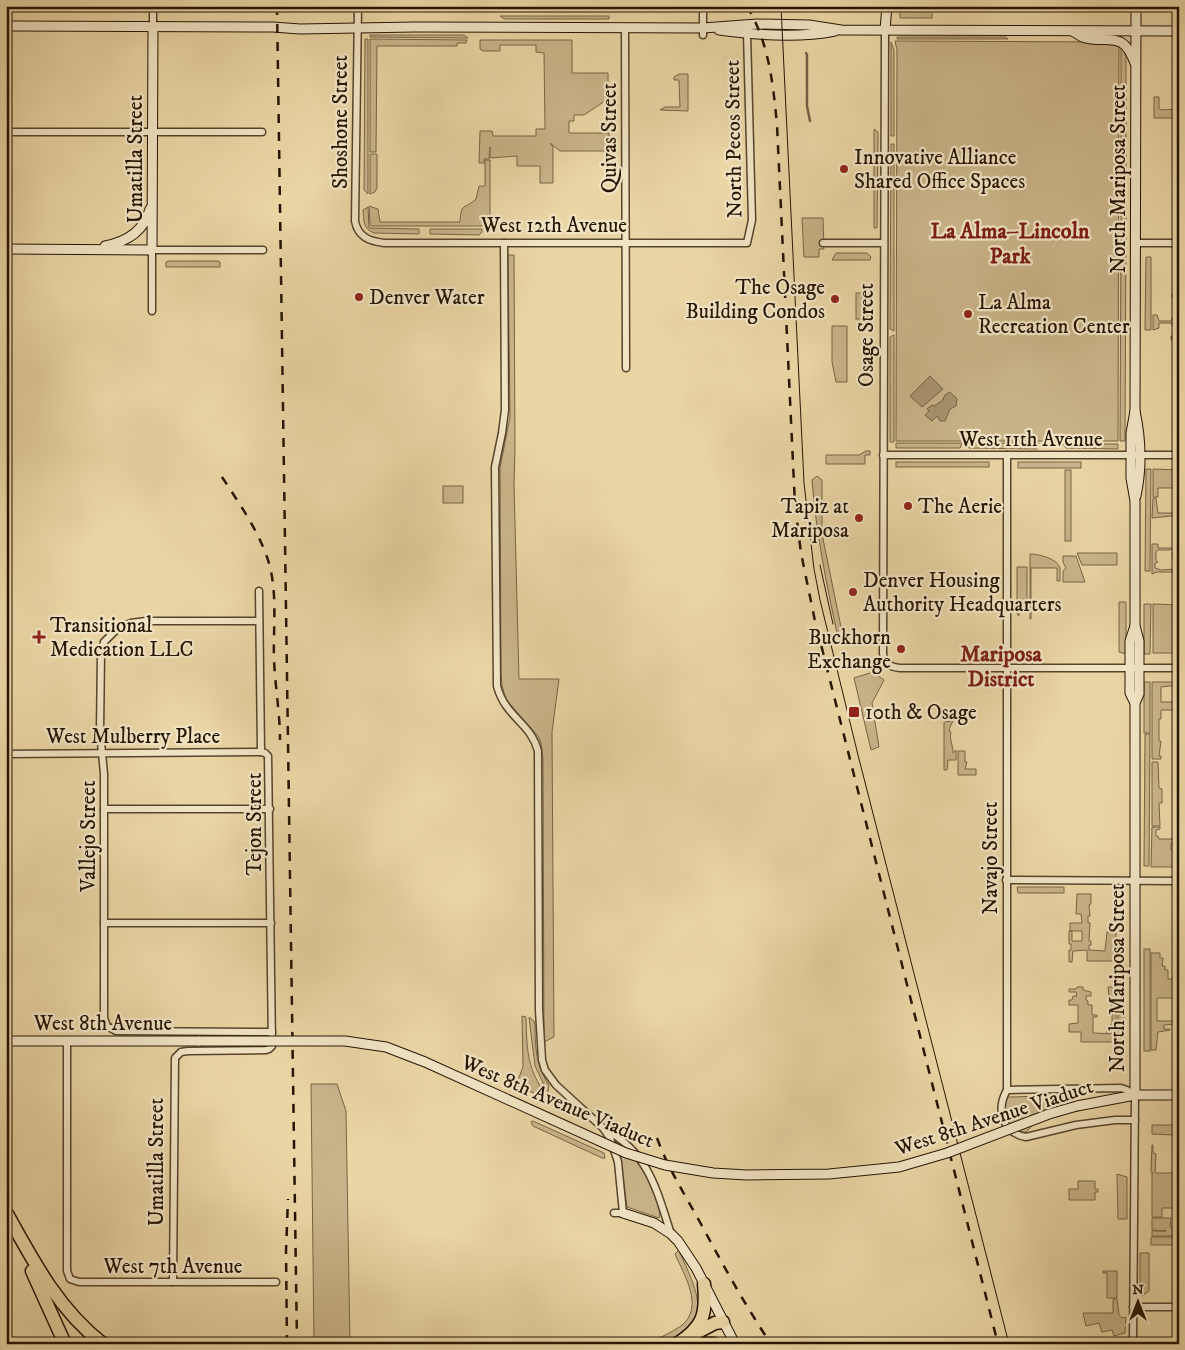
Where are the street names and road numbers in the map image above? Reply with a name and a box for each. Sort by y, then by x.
street label: Shoshone Street [328,55,354,189]
street label: North Pecos Street [720,59,748,218]
street label: Quivas Street [597,82,623,193]
street label: North Mariposa Street [1106,84,1132,274]
street label: Umatilla Street [123,95,149,223]
street label: West 12th Avenue [480,213,627,239]
street label: Osage Street [854,283,880,387]
street label: West 11th Avenue [958,427,1103,453]
street label: West Mulberry Place [45,724,220,750]
street label: Tejon Street [242,772,268,875]
street label: Vallejo Street [76,780,102,893]
street label: Navajo Street [978,801,1004,915]
street label: North Mariposa Street [1105,883,1131,1073]
street label: West 8th Avenue [33,1011,173,1037]
street label: West 8th Avenue Viaduct [456,1049,658,1154]
street label: West 8th Avenue Viaduct [891,1074,1097,1163]
street label: Umatilla Street [144,1098,170,1226]
street label: West 7th Avenue [102,1254,243,1280]

